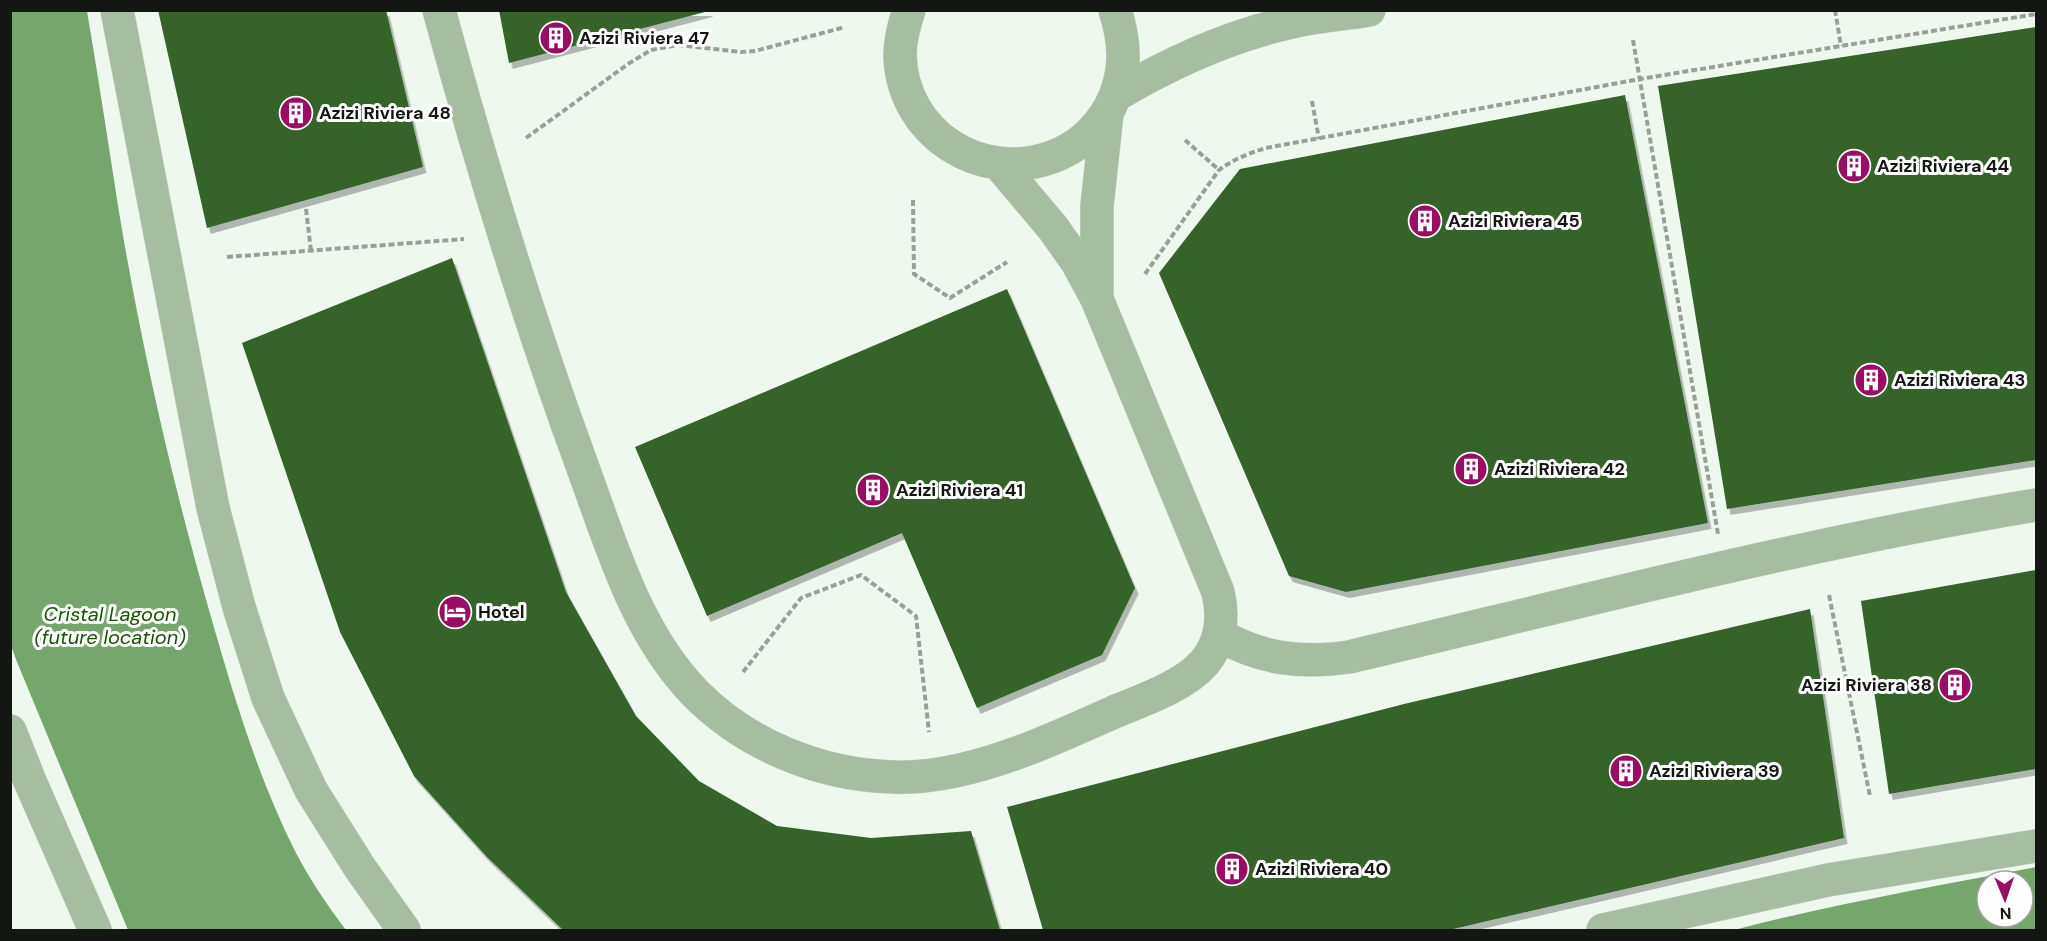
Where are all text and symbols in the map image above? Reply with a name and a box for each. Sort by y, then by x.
building icon: Azizi Riviera 47 [538,20,574,56]
place label: Azizi Riviera 47 [579,26,710,50]
building icon: Azizi Riviera 48 [278,95,314,131]
place label: Azizi Riviera 48 [319,101,451,125]
building icon: Azizi Riviera 44 [1836,148,1872,184]
place label: Azizi Riviera 44 [1877,154,2010,178]
building icon: Azizi Riviera 45 [1407,203,1443,239]
place label: Azizi Riviera 45 [1448,209,1580,233]
building icon: Azizi Riviera 43 [1853,362,1889,398]
place label: Azizi Riviera 43 [1894,368,2025,392]
building icon: Azizi Riviera 42 [1453,451,1489,487]
place label: Azizi Riviera 42 [1494,457,1625,481]
building icon: Azizi Riviera 41 [855,472,891,508]
place label: Azizi Riviera 41 [896,478,1023,502]
hotel icon: Hotel [437,594,473,630]
place label: Hotel [478,600,525,624]
water label: Cristal Lagoon (future location) [34,601,186,650]
building icon: Azizi Riviera 38 [1937,667,1973,703]
place label: Azizi Riviera 38 [1801,673,1932,697]
building icon: Azizi Riviera 39 [1608,753,1644,789]
place label: Azizi Riviera 39 [1649,759,1780,783]
building icon: Azizi Riviera 40 [1214,851,1250,887]
place label: Azizi Riviera 40 [1255,857,1388,881]
north arrow [1975,869,2035,929]
text: N [1999,903,2012,924]

